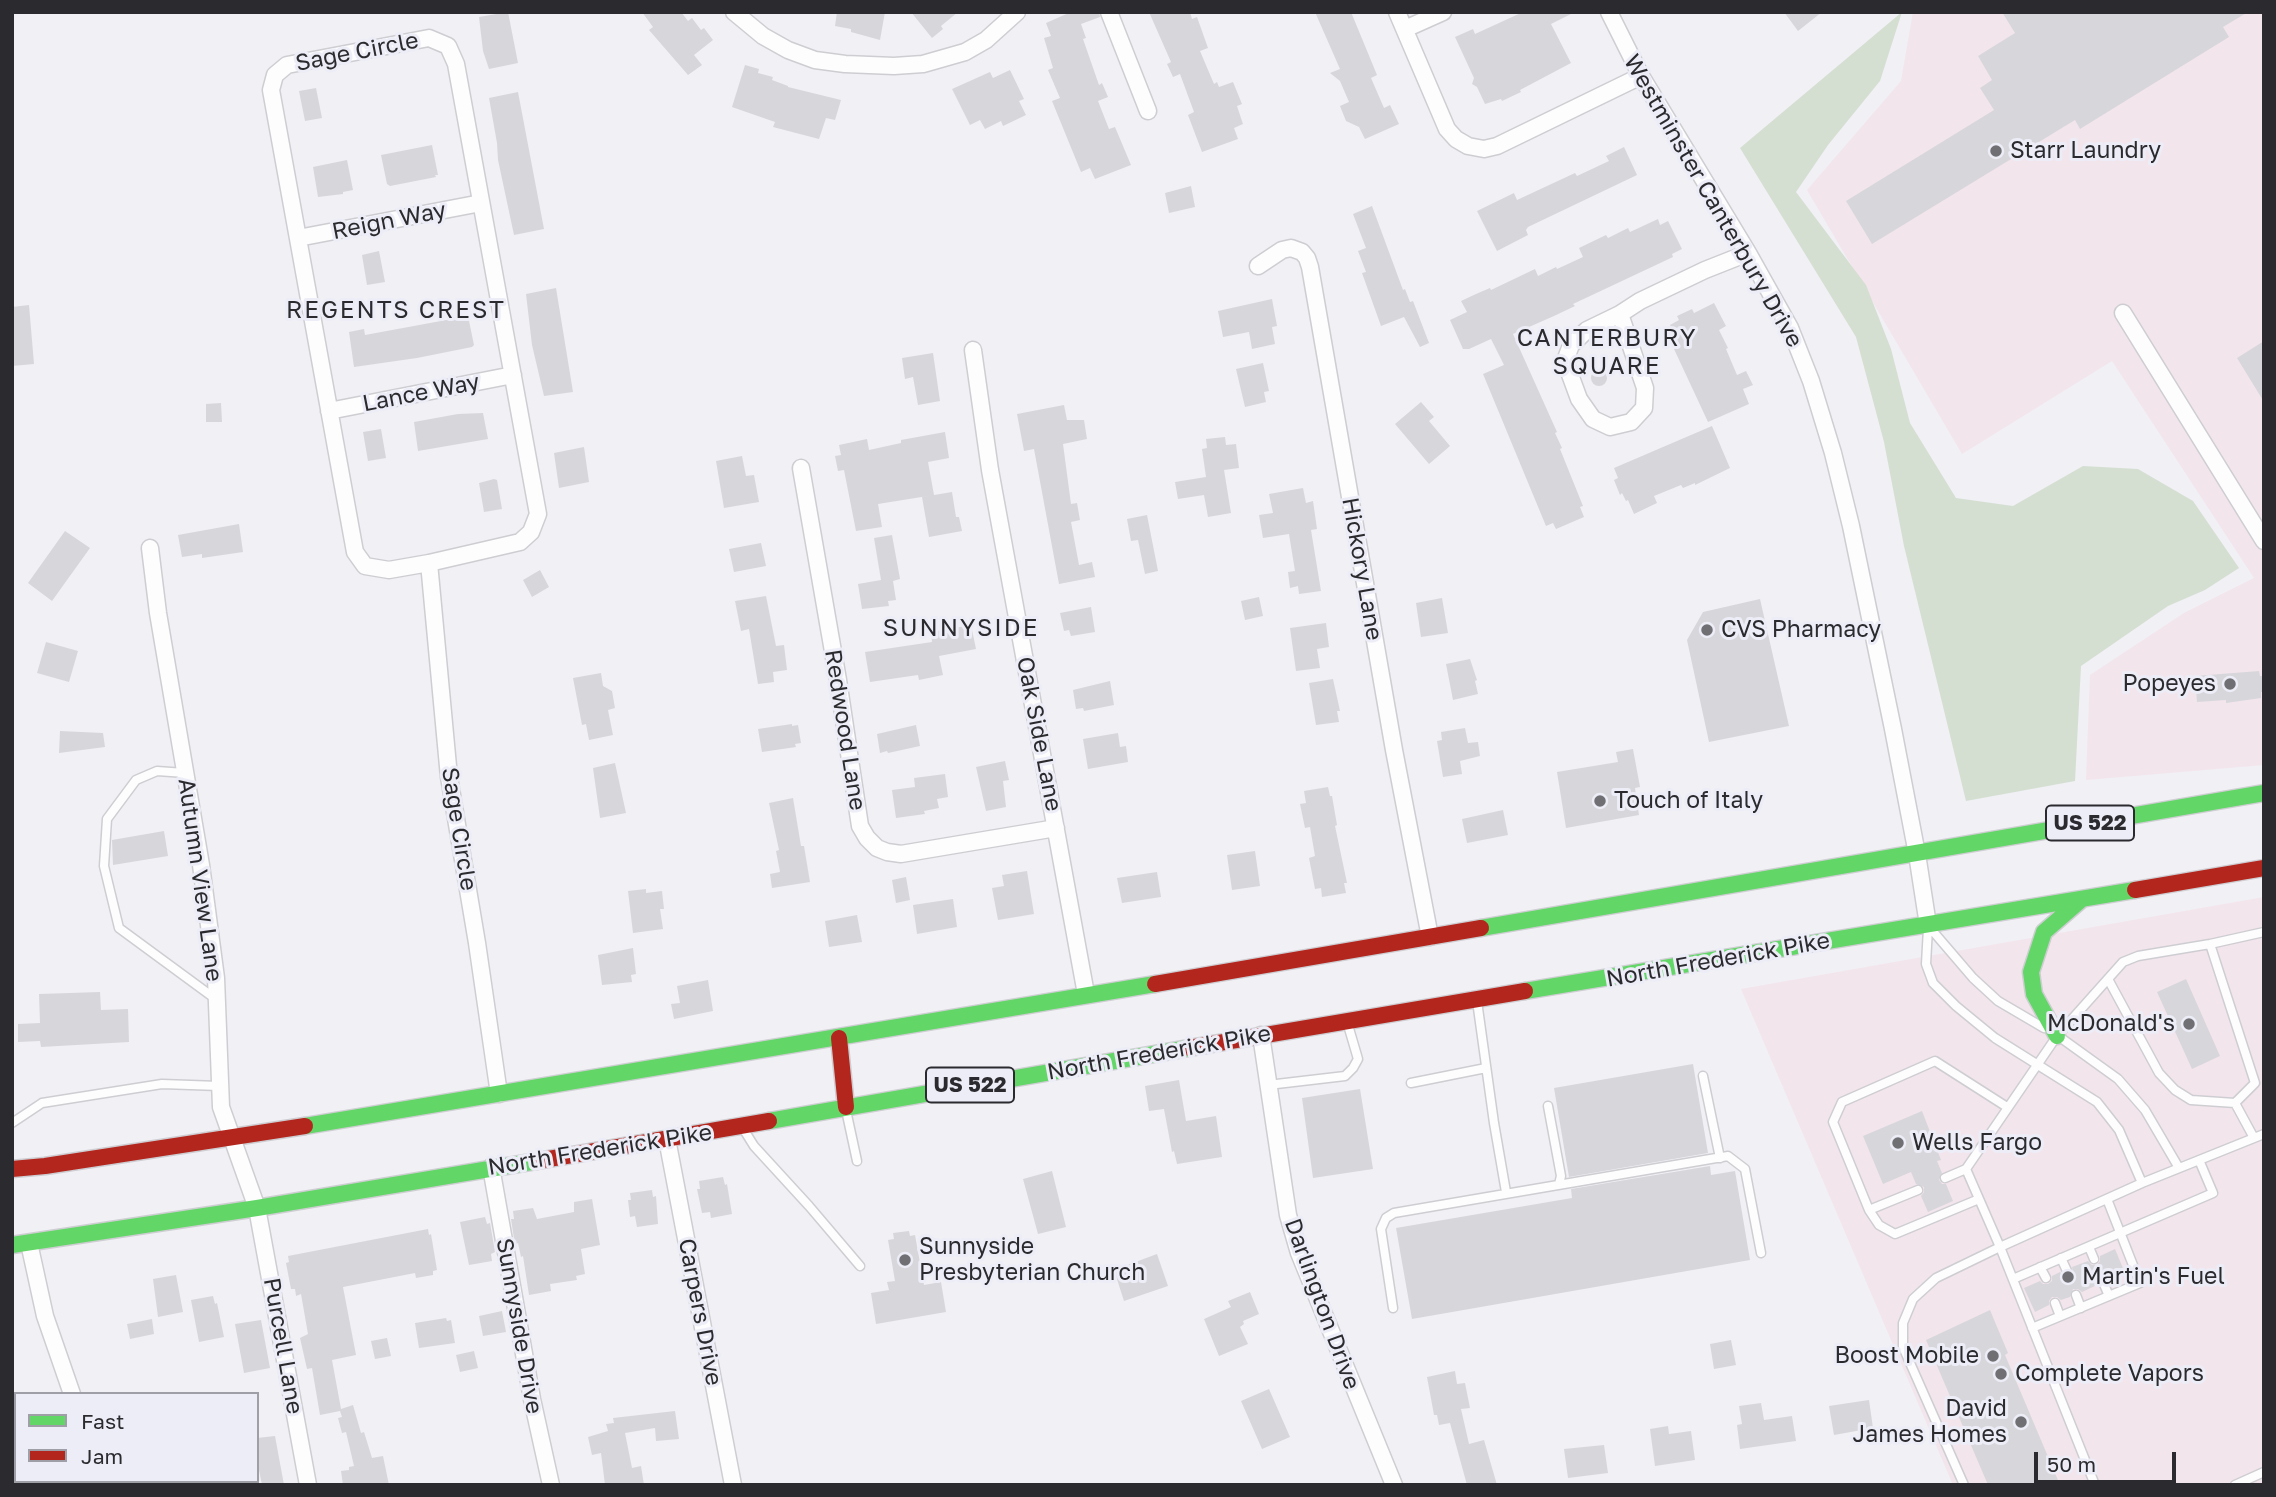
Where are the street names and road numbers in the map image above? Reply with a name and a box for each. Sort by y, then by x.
street label: Sage Circle [293,27,421,77]
street label: Westminster Canterbury Drive [1618,50,1808,352]
street label: Reign Way [330,196,448,246]
street label: Lance Way [360,368,482,418]
street label: Hickory Lane [1336,495,1388,643]
street label: Redwood Lane [819,648,871,812]
street label: Oak Side Lane [1011,654,1067,814]
street label: Sage Circle [436,765,482,893]
street label: Autumn View Lane [172,777,228,983]
road number: US 522 [2046,806,2134,840]
street label: North Frederick Pike [1604,927,1832,993]
street label: North Frederick Pike [1045,1020,1273,1086]
road number: US 522 [926,1068,1014,1102]
street label: North Frederick Pike [486,1119,714,1181]
street label: Darlington Drive [1278,1215,1366,1393]
street label: Sunnyside Drive [490,1236,548,1416]
street label: Carpers Drive [672,1236,728,1388]
street label: Purcell Lane [257,1276,309,1416]

